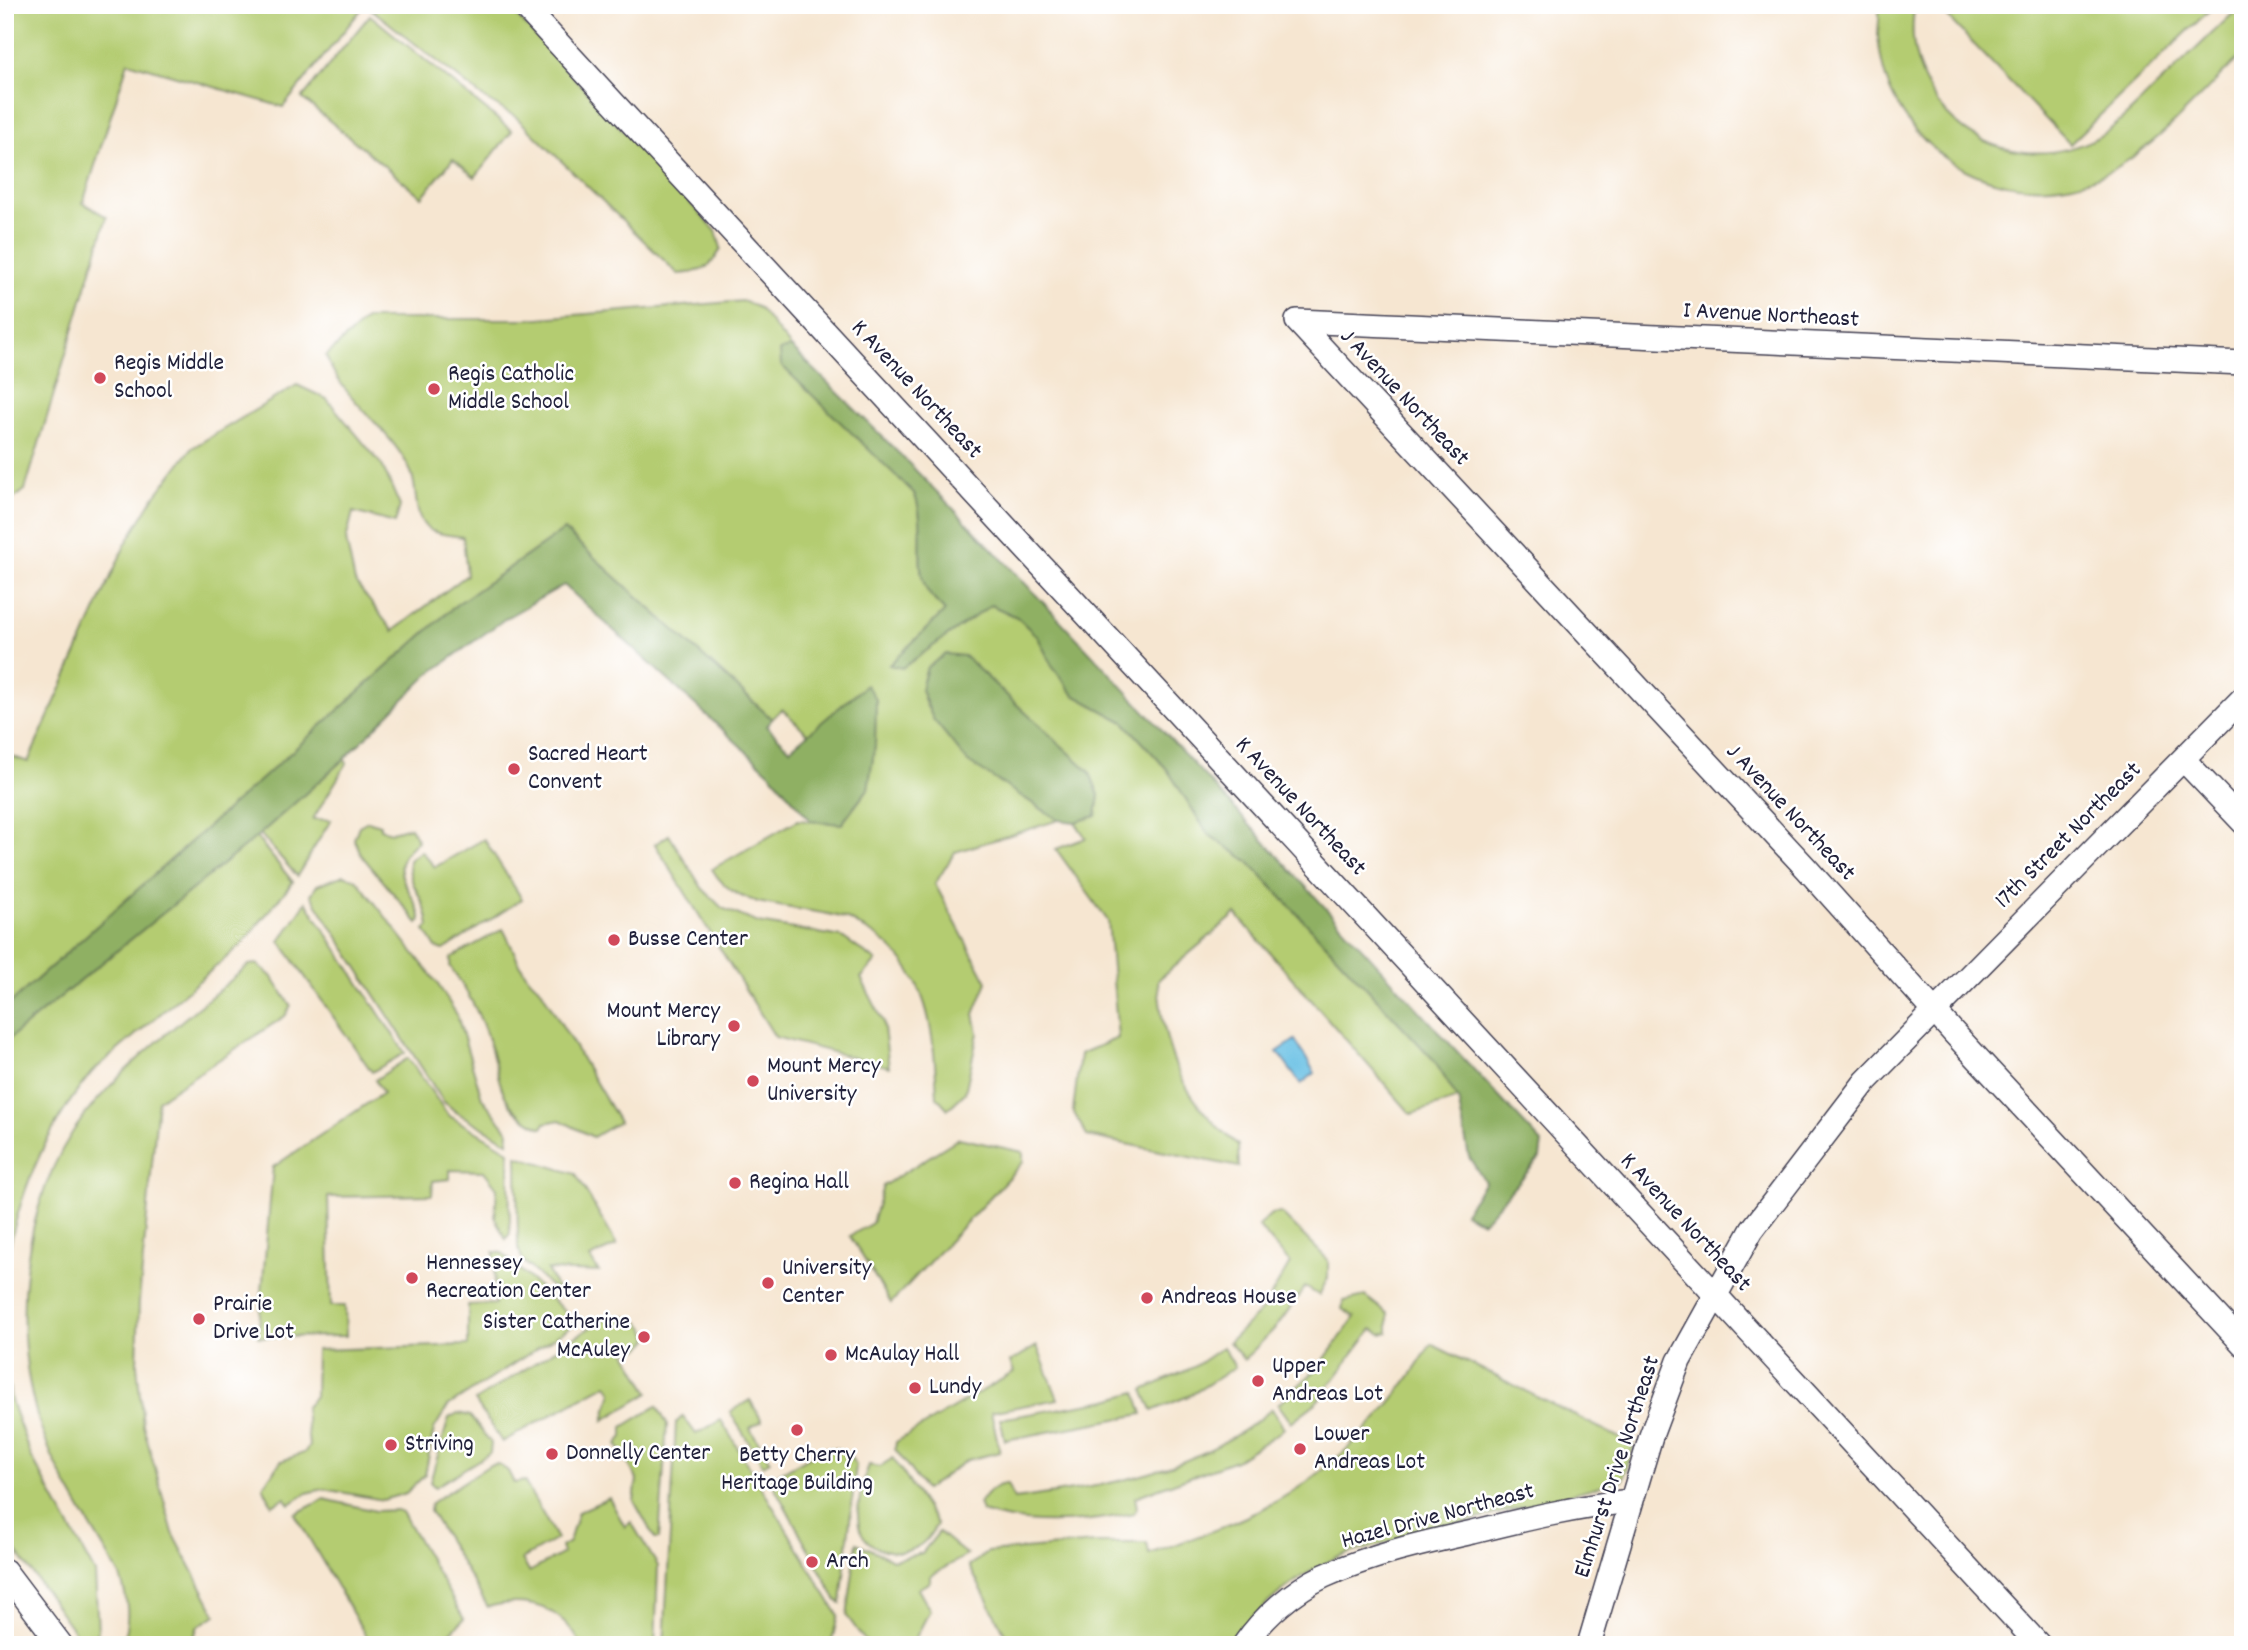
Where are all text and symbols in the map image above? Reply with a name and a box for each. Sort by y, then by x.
street label: I Avenue Northeast [1682,294,1860,338]
street label: K Avenue Northeast [842,313,990,467]
street label: J Avenue Northeast [1331,322,1477,475]
place label: Regis Middle School [114,347,224,409]
place label: Regis Catholic Middle School [448,358,574,420]
marker: Regis Middle School [92,370,108,386]
marker: Regis Catholic Middle School [426,381,442,397]
street label: K Avenue Northeast [1226,730,1374,884]
street label: J Avenue Northeast [1717,737,1863,890]
place label: Sacred Heart Convent [528,738,648,800]
street label: 17th Street Northeast [1988,755,2150,917]
marker: Sacred Heart Convent [506,761,522,777]
place label: Busse Center [628,923,748,957]
marker: Busse Center [606,932,622,948]
place label: Mount Mercy Library [607,995,721,1057]
marker: Mount Mercy Library [726,1018,742,1034]
place label: Mount Mercy University [767,1050,882,1112]
marker: Mount Mercy University [745,1073,761,1089]
street label: K Avenue Northeast [1611,1146,1759,1300]
place label: Regina Hall [749,1166,849,1200]
marker: Regina Hall [727,1175,743,1191]
place label: Hennessey Recreation Center [426,1247,591,1309]
place label: University Center [782,1252,873,1314]
marker: Hennessey Recreation Center [404,1270,420,1286]
marker: University Center [760,1275,776,1291]
place label: Andreas House [1161,1281,1297,1315]
place label: Prairie Drive Lot [213,1288,294,1350]
marker: Andreas House [1139,1290,1155,1306]
place label: Sister Catherine McAuley [483,1306,631,1368]
marker: Prairie Drive Lot [191,1311,207,1327]
marker: Sister Catherine McAuley [636,1329,652,1345]
place label: McAulay Hall [845,1338,960,1372]
marker: McAulay Hall [823,1347,839,1363]
place label: Upper Andreas Lot [1272,1350,1383,1412]
street label: Elmhurst Drive Northeast [1566,1351,1670,1582]
place label: Lundy [929,1371,983,1405]
marker: Upper Andreas Lot [1250,1373,1266,1389]
marker: Lundy [907,1380,923,1396]
place label: Lower Andreas Lot [1314,1418,1425,1480]
marker: Betty Cherry Heritage Building [789,1422,805,1438]
place label: Striving [405,1428,474,1462]
marker: Striving [383,1437,399,1453]
place label: Donnelly Center [566,1437,710,1471]
place label: Betty Cherry Heritage Building [721,1439,873,1501]
marker: Lower Andreas Lot [1292,1441,1308,1457]
marker: Donnelly Center [544,1446,560,1462]
street label: Hazel Drive Northeast [1338,1475,1538,1559]
place label: Arch [826,1545,869,1579]
marker: Arch [804,1554,820,1570]

